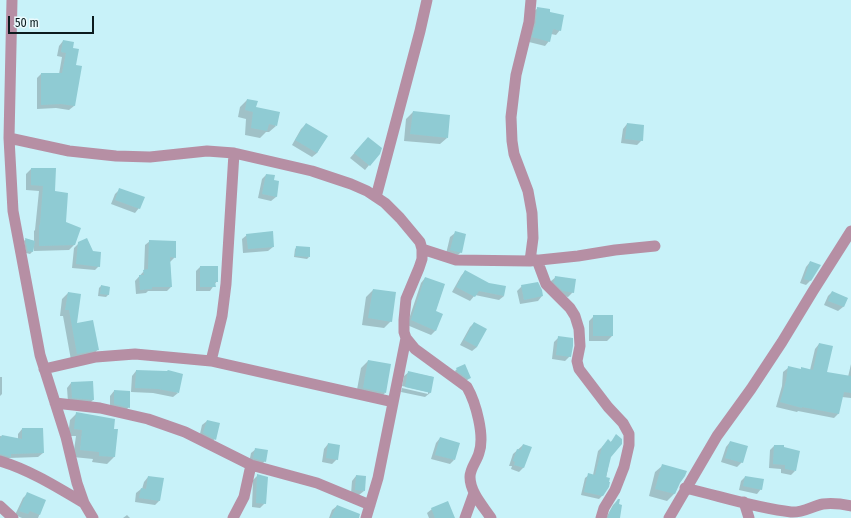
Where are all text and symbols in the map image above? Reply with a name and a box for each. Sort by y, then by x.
scale bar [10,8,96,34]
text: 50 m [15,16,39,30]

